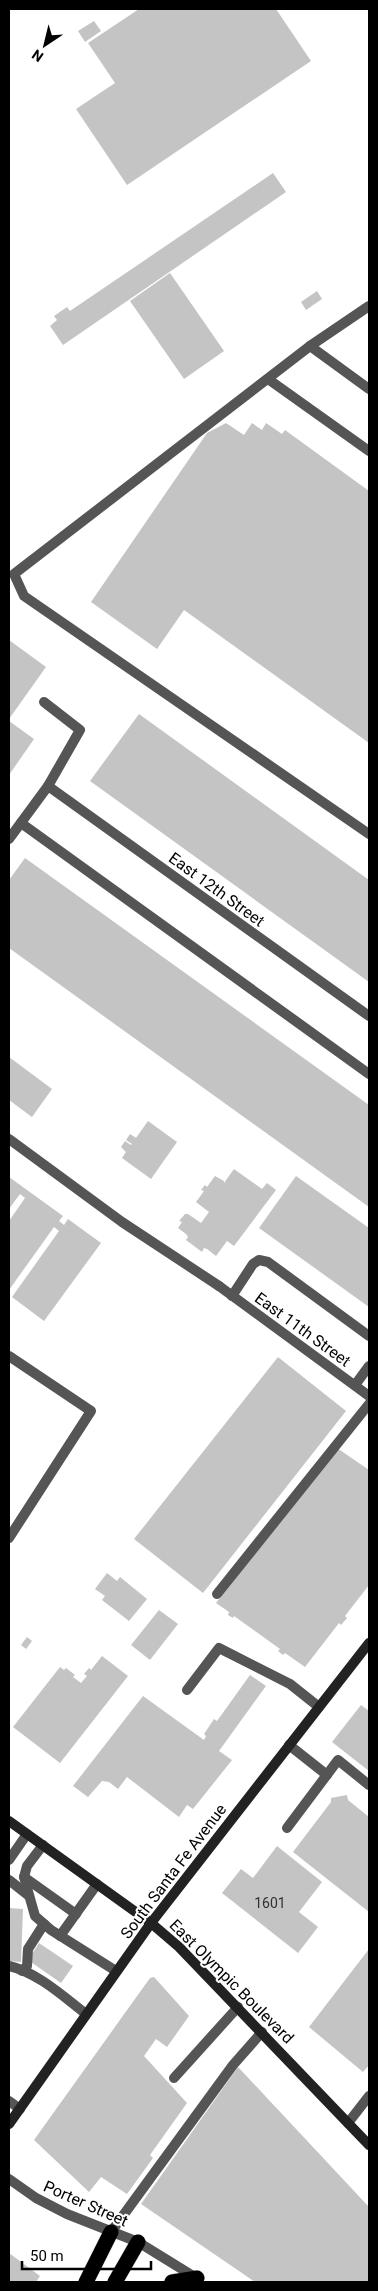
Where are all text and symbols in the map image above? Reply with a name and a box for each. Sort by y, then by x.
north arrow [20,20,70,70]
text: N [29,46,46,65]
street label: East 12th Street [165,848,268,930]
street label: East 11th Street [251,1288,354,1370]
street label: South Santa Fe Avenue [117,1800,230,1942]
house number: 1601 [254,1895,286,1911]
street label: East Olympic Boulevard [166,1915,298,2047]
street label: Porter Street [41,2176,131,2230]
scale bar [22,2238,151,2270]
text: 50 m [30,2247,64,2265]

